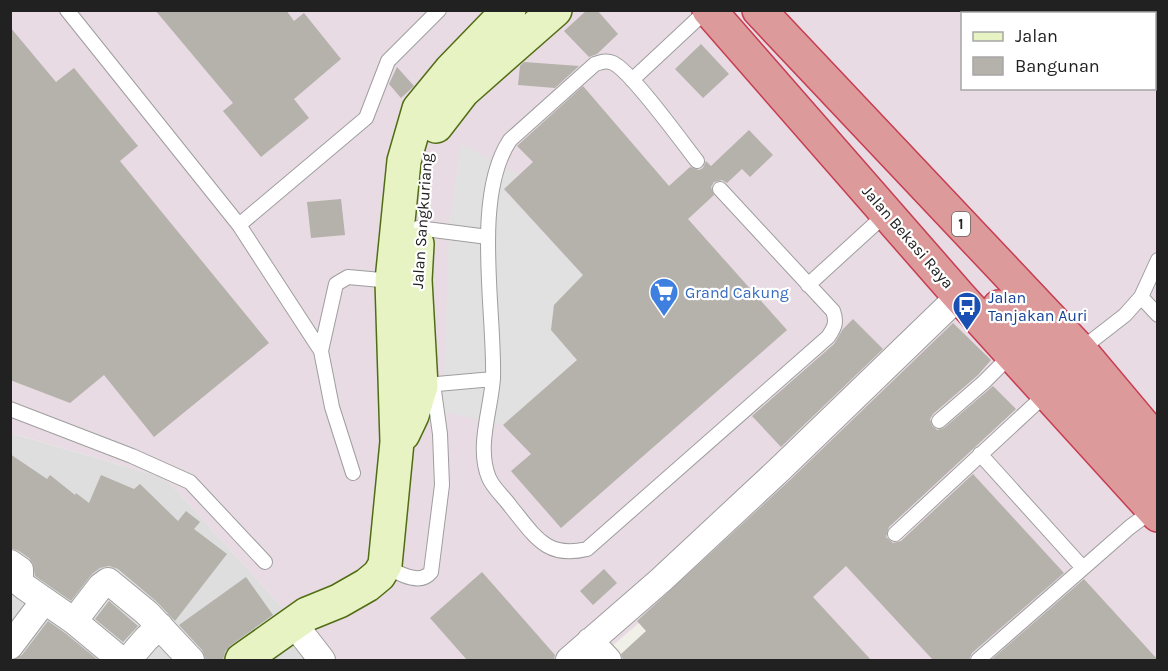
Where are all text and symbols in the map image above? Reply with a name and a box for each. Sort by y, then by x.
legend [961,12,1156,90]
text: Jalan [1015,25,1058,47]
text: Bangunan [1015,55,1100,77]
street label: Jalan Sangkuriang [408,153,436,289]
street label: Jalan Bekasi Raya [858,182,958,292]
road number: 1 [952,212,970,236]
supermarket icon: Grand Cakung [648,276,680,318]
place label: Grand Cakung [685,283,789,302]
place label: Jalan Tanjakan Auri [988,288,1088,325]
bus stop icon: Jalan Tanjakan Auri [951,290,983,332]

